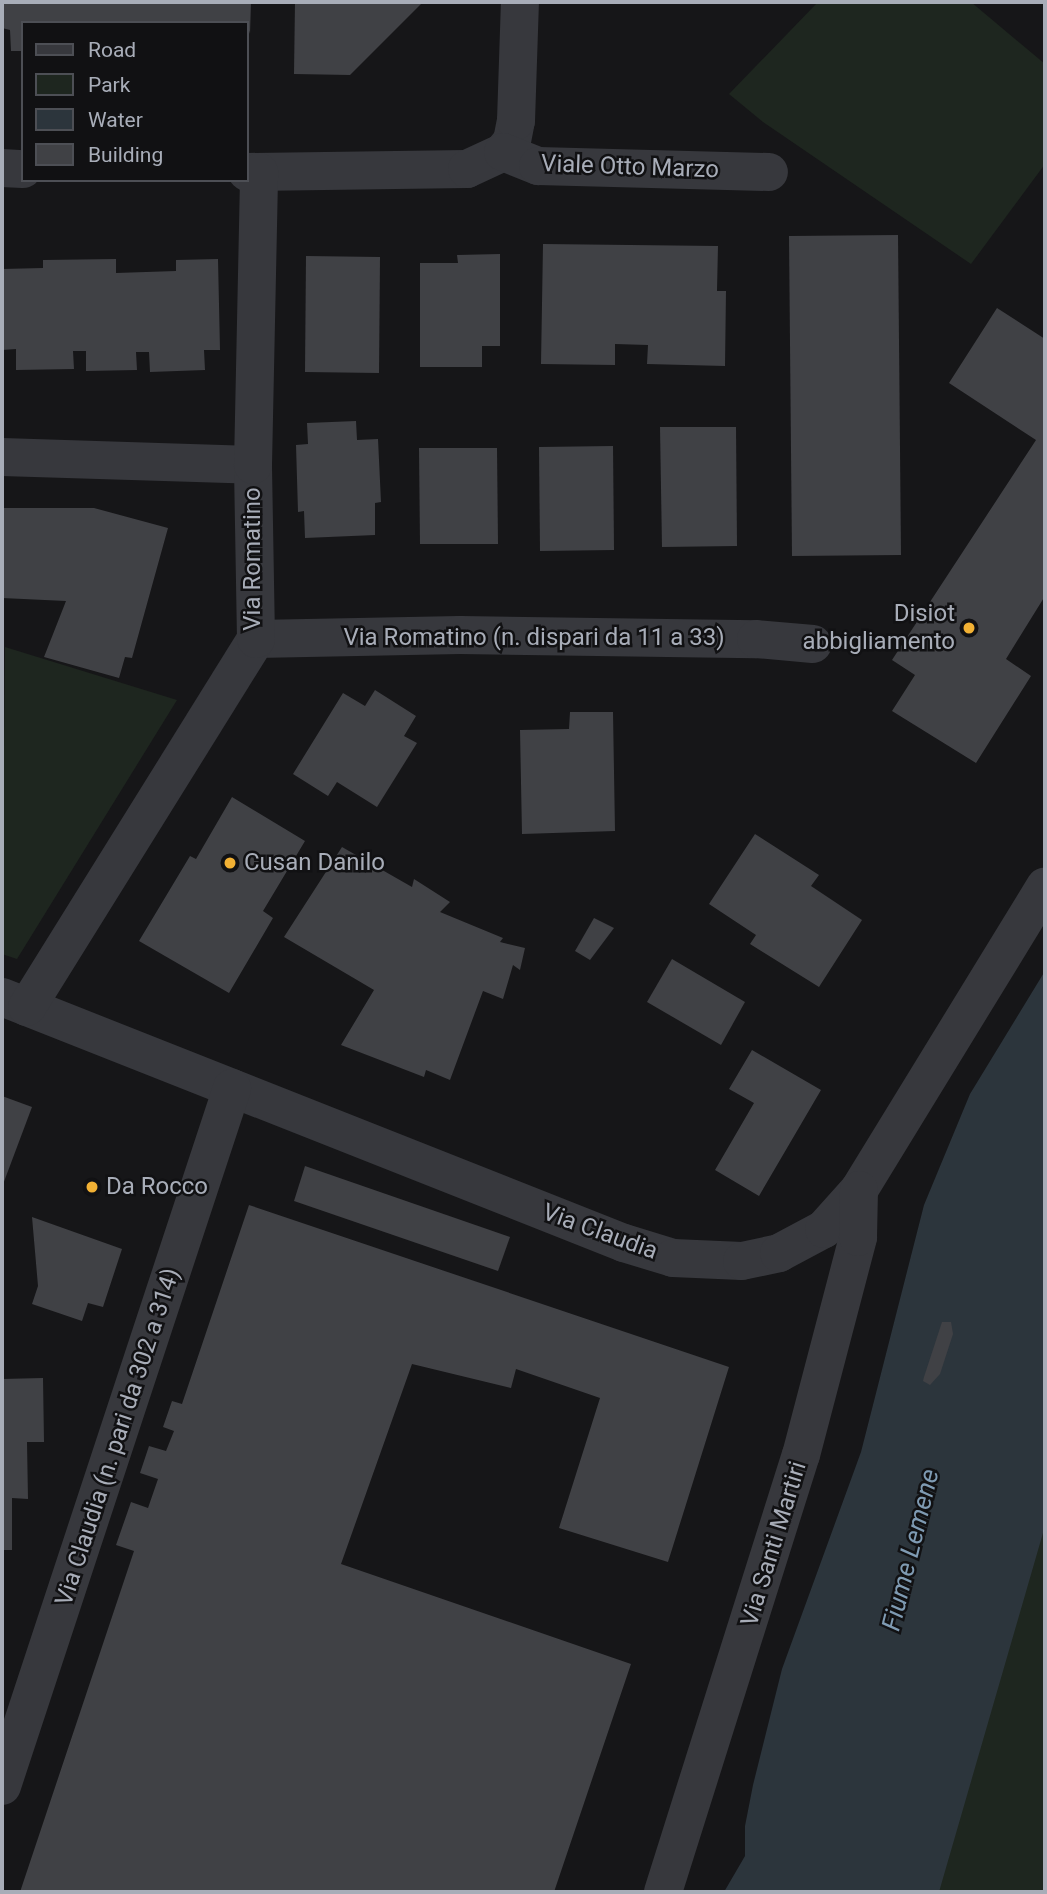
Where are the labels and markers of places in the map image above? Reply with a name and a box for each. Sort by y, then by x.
place label: Disiot abbigliamento [803,600,955,656]
marker: Disiot abbigliamento [961,620,977,636]
place label: Cusan Danilo [244,849,385,877]
marker: Cusan Danilo [222,855,238,871]
place label: Da Rocco [106,1173,208,1201]
marker: Da Rocco [84,1179,100,1195]

